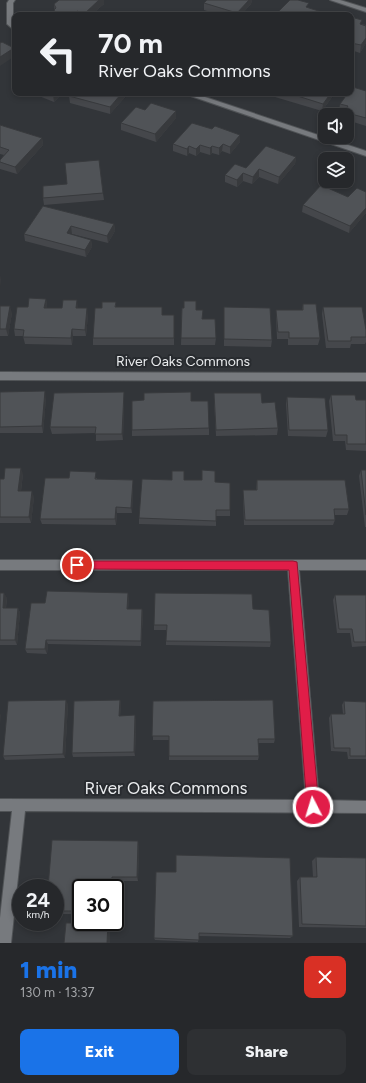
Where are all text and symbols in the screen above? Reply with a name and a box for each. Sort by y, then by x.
text: 70 m [98,26,163,60]
icon: left [32,28,84,80]
text: River Oaks Commons [98,60,271,82]
map controls [318,108,354,188]
button: sound [318,108,354,144]
button: layers [318,152,354,188]
street label: River Oaks Commons [116,353,250,370]
pin [60,548,94,582]
icon: arrive [66,554,88,576]
street label: River Oaks Commons [84,778,248,798]
position arrow [292,786,334,828]
speed limit sign: 30 [72,879,124,931]
text: 24 [26,888,50,912]
text: km/h [27,908,49,921]
text: 1 min [20,955,77,984]
button: close [304,956,346,998]
text: 130 m · 13:37 [20,985,95,1000]
button: Exit [20,1029,179,1075]
button: Share [187,1029,346,1075]

